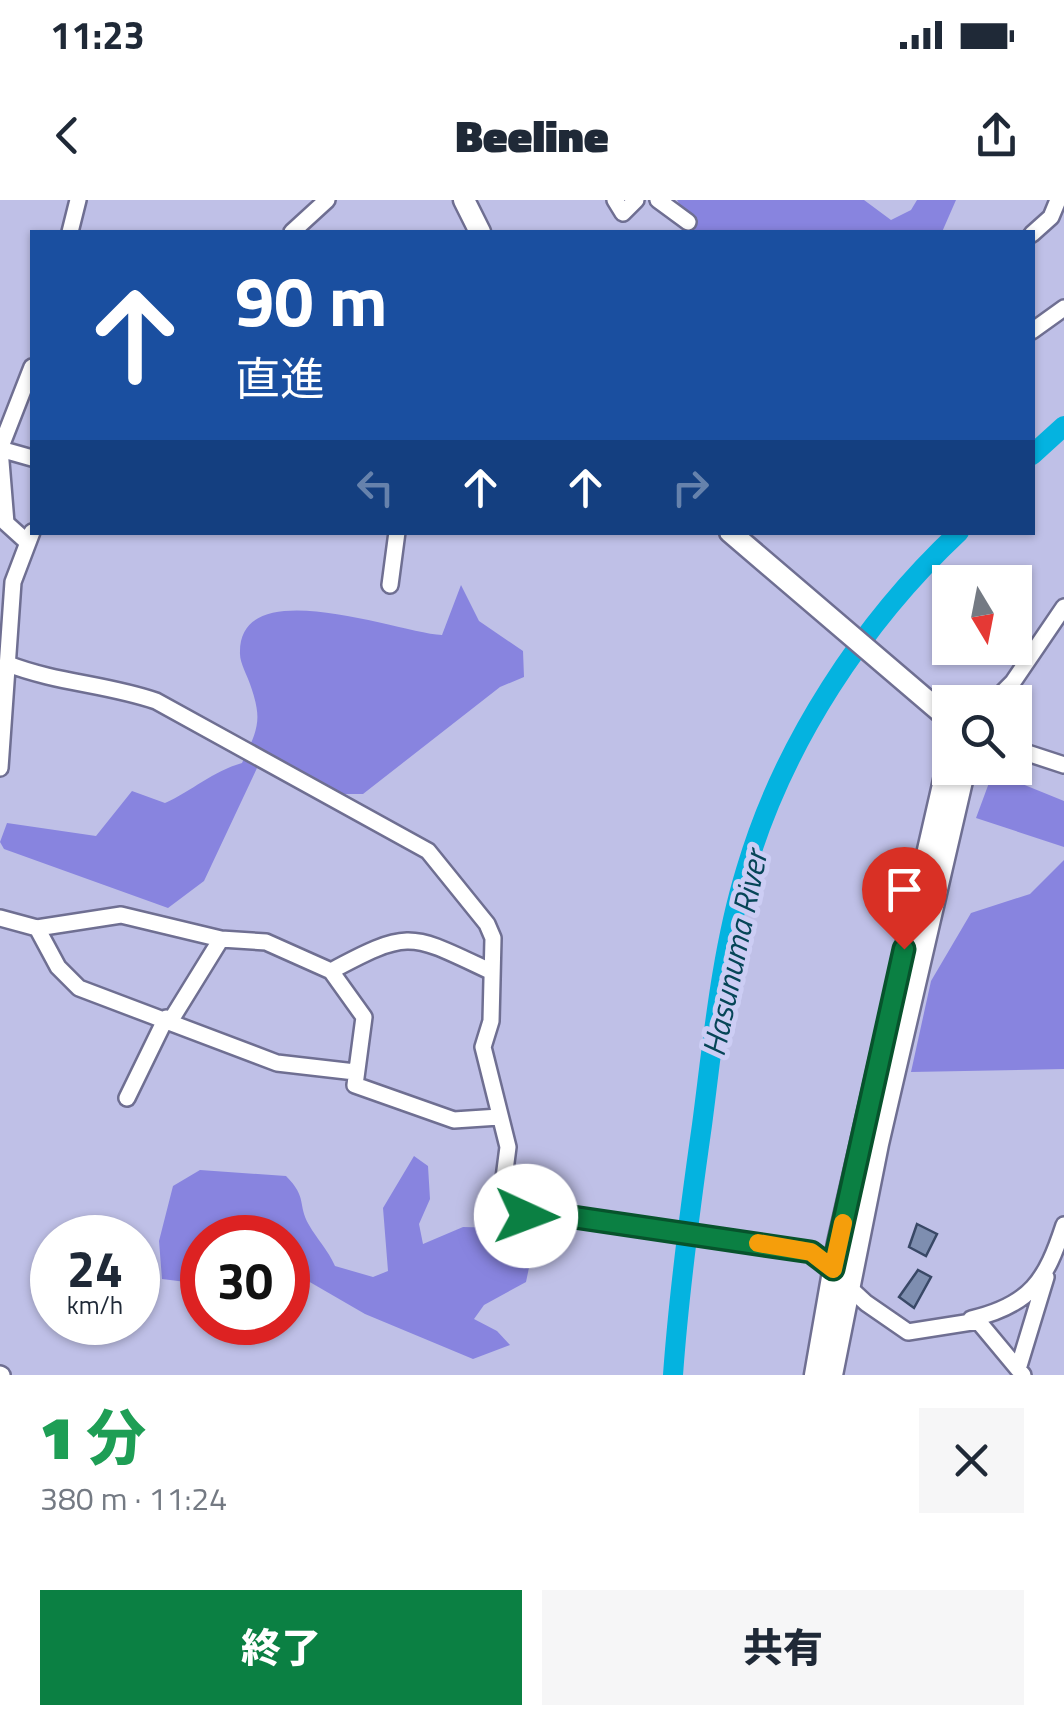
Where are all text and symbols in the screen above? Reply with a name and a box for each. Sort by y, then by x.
text: 11:23 [50,6,145,64]
text: Beeline [455,101,609,169]
icon: back [40,108,95,163]
icon: share [969,108,1024,163]
text: 90 m [235,247,388,353]
icon: ahead [70,270,200,400]
text: 直進 [235,344,325,412]
icon: left [348,460,403,515]
icon: ahead [453,460,508,515]
icon: ahead [558,460,613,515]
icon: right [663,460,718,515]
north arrow [932,565,1032,665]
map controls [932,565,1032,785]
button: search [932,685,1032,785]
water label: Hasunuma River [689,842,780,1060]
pin [862,847,947,950]
icon: arrive [877,862,932,917]
position arrow [474,1164,578,1268]
speed limit sign: 30 [180,1215,310,1345]
text: 24 [67,1230,123,1306]
text: km/h [67,1286,123,1324]
text: 1 分 [40,1391,146,1482]
button: close [919,1408,1024,1513]
text: 380 m · 11:24 [40,1474,227,1522]
button: 終了 [40,1590,522,1705]
button: 共有 [542,1590,1024,1705]

